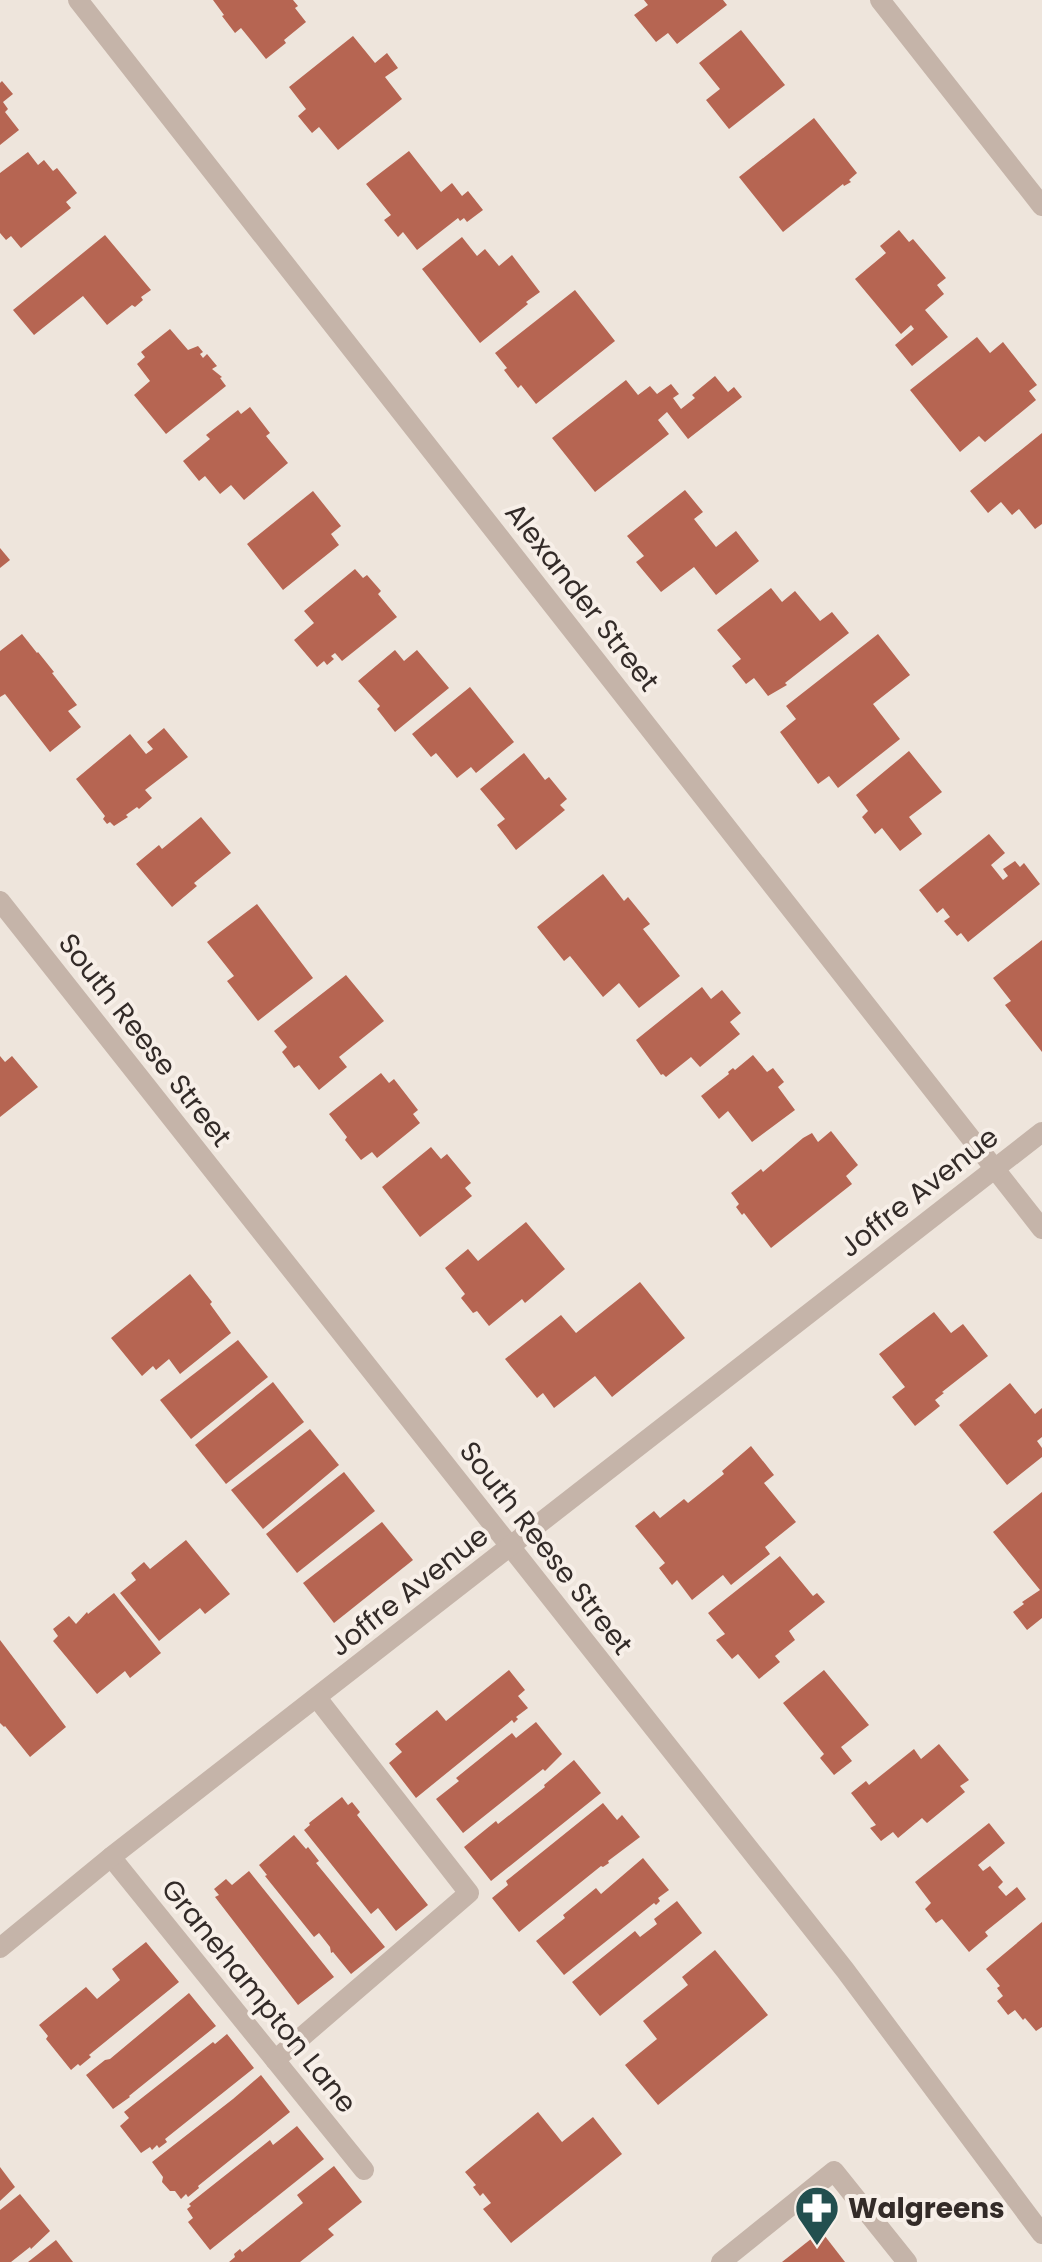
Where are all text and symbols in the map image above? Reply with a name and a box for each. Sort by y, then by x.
street label: Alexander Street [496,495,668,699]
street label: South Reese Street [49,925,241,1155]
street label: Joffre Avenue [831,1118,1007,1266]
street label: South Reese Street [450,1433,642,1663]
street label: Joffre Avenue [321,1517,497,1665]
street label: Granehampton Lane [152,1871,366,2121]
pharmacy icon: Walgreens [793,2184,841,2247]
place label: Walgreens [848,2189,1005,2228]

